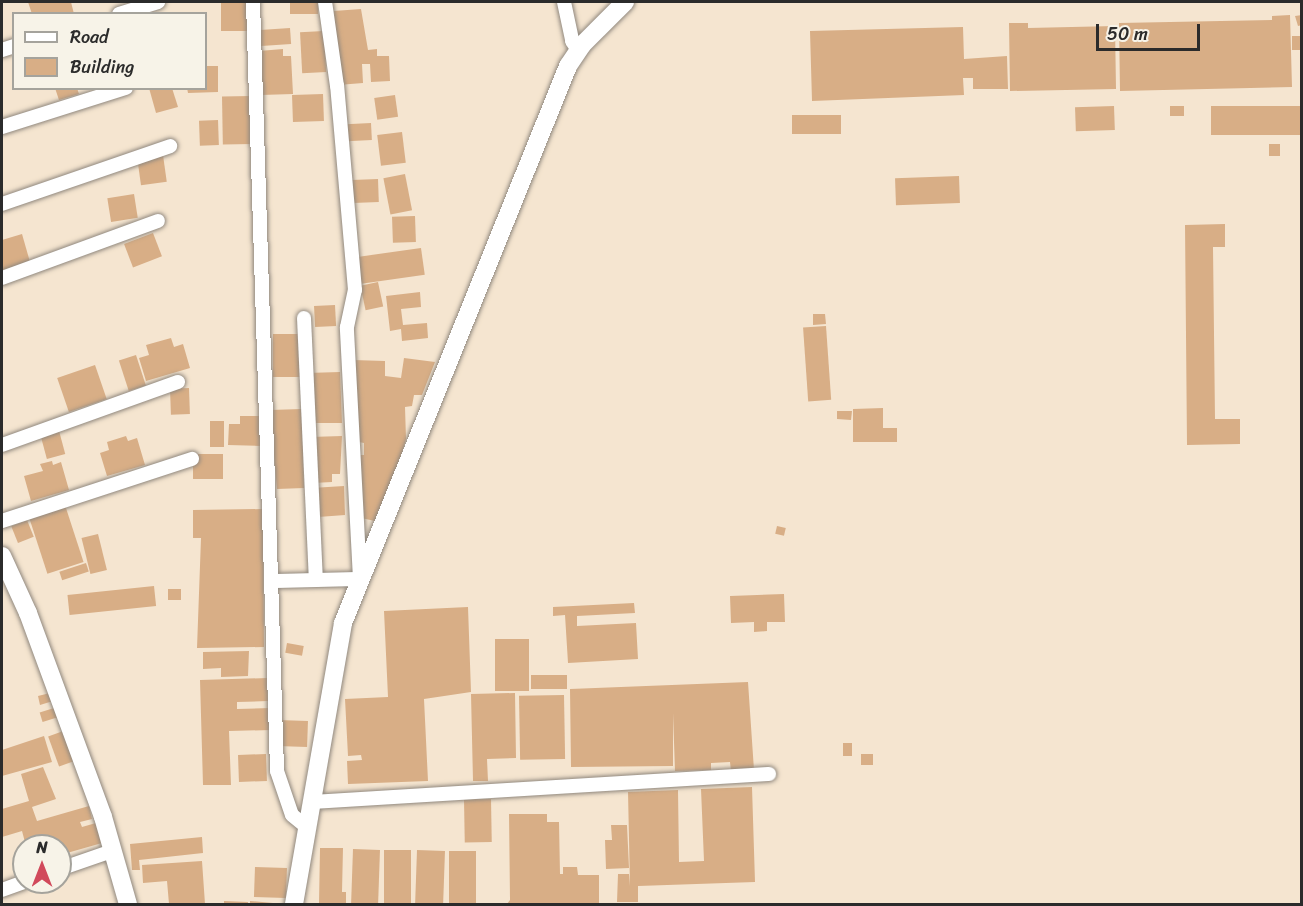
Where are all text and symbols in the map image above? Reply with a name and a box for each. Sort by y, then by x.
legend [12,12,207,90]
scale bar [1099,12,1202,50]
text: 50 m [1107,18,1148,50]
text: Road [70,21,109,53]
text: Building [70,51,134,83]
text: N [36,833,48,862]
north arrow [12,834,72,894]

